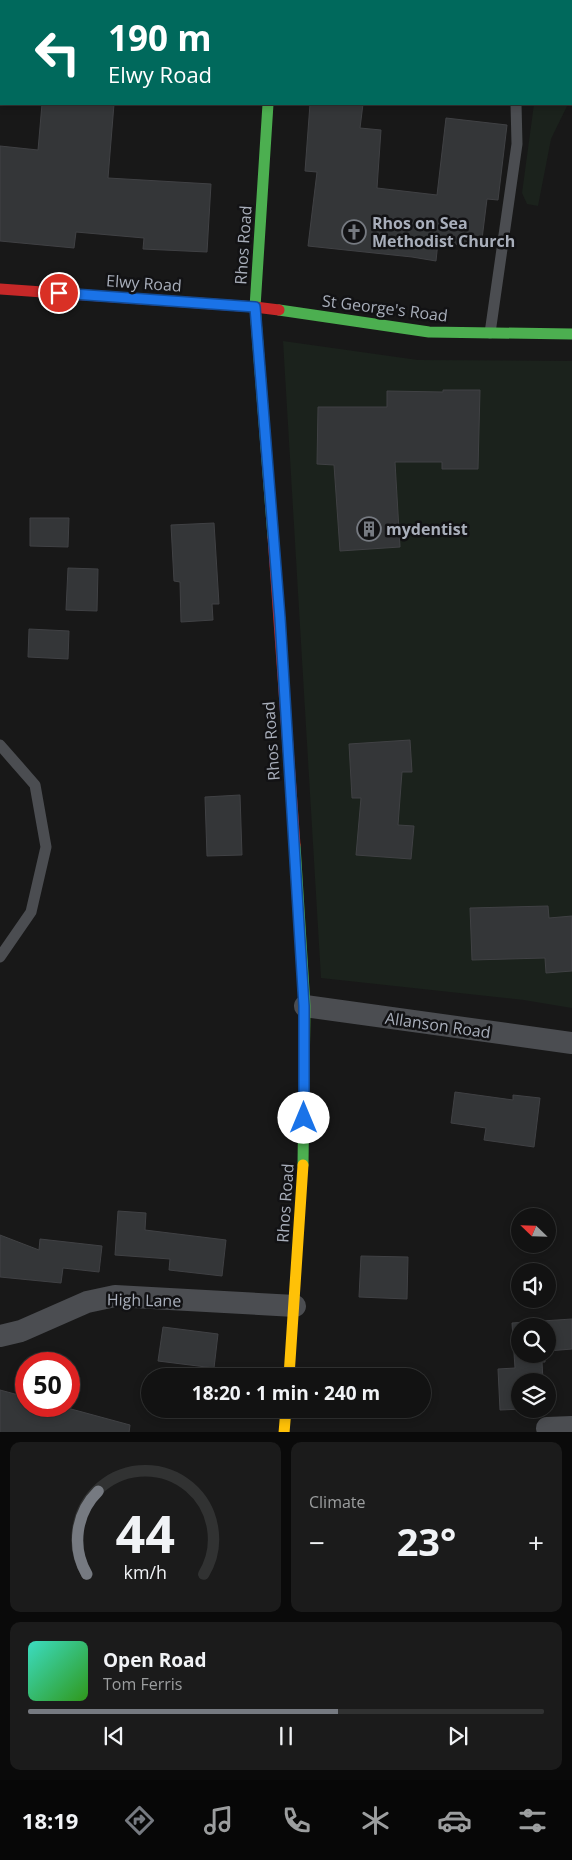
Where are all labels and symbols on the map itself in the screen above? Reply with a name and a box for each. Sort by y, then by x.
street label: Rhos Road [229,205,257,285]
place label: Rhos on Sea Methodist Church [372,212,515,252]
church icon: Rhos on Sea Methodist Church [341,219,367,245]
street label: Elwy Road [105,269,183,297]
pin [38,272,80,314]
street label: St George's Road [321,289,449,327]
building icon: mydentist [356,516,382,542]
place label: mydentist [386,518,468,540]
street label: Rhos Road [257,701,285,781]
street label: Allanson Road [384,1007,492,1043]
position arrow [277,1091,329,1143]
street label: Rhos Road [271,1163,299,1243]
north arrow [511,1208,556,1252]
street label: High Lane [107,1288,181,1312]
speed limit sign: 50 [15,1352,80,1417]

